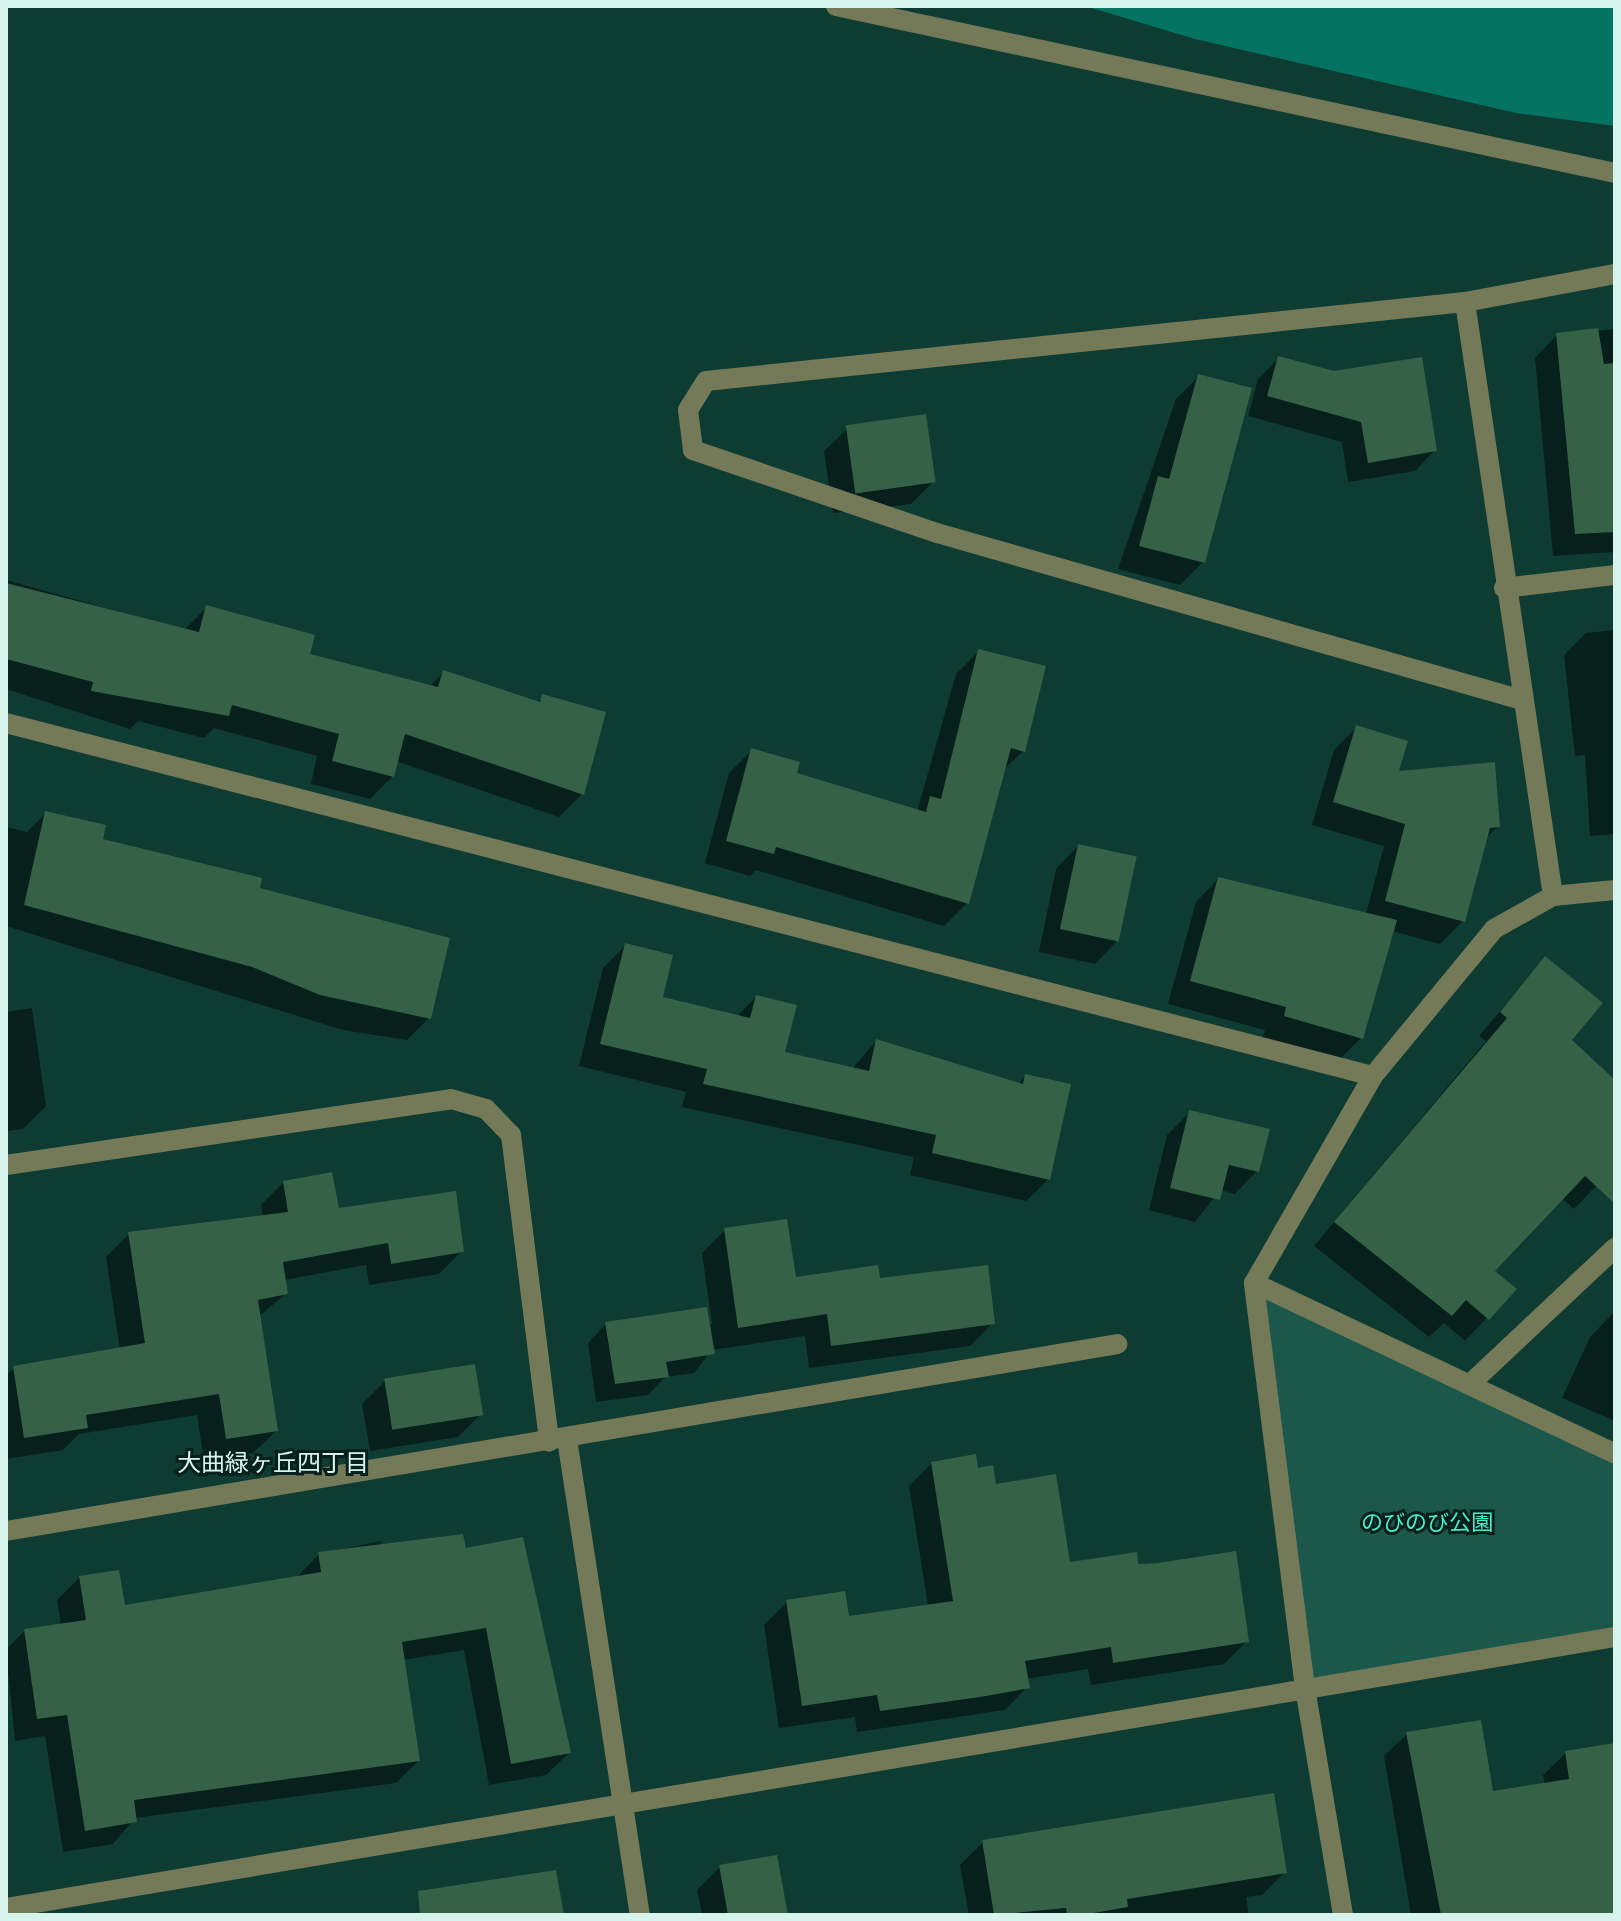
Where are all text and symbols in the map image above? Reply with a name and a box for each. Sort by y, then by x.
district label: 大曲緑ヶ丘四丁目 [177,1449,369,1477]
park label: のびのび公園 [1361,1510,1493,1536]

